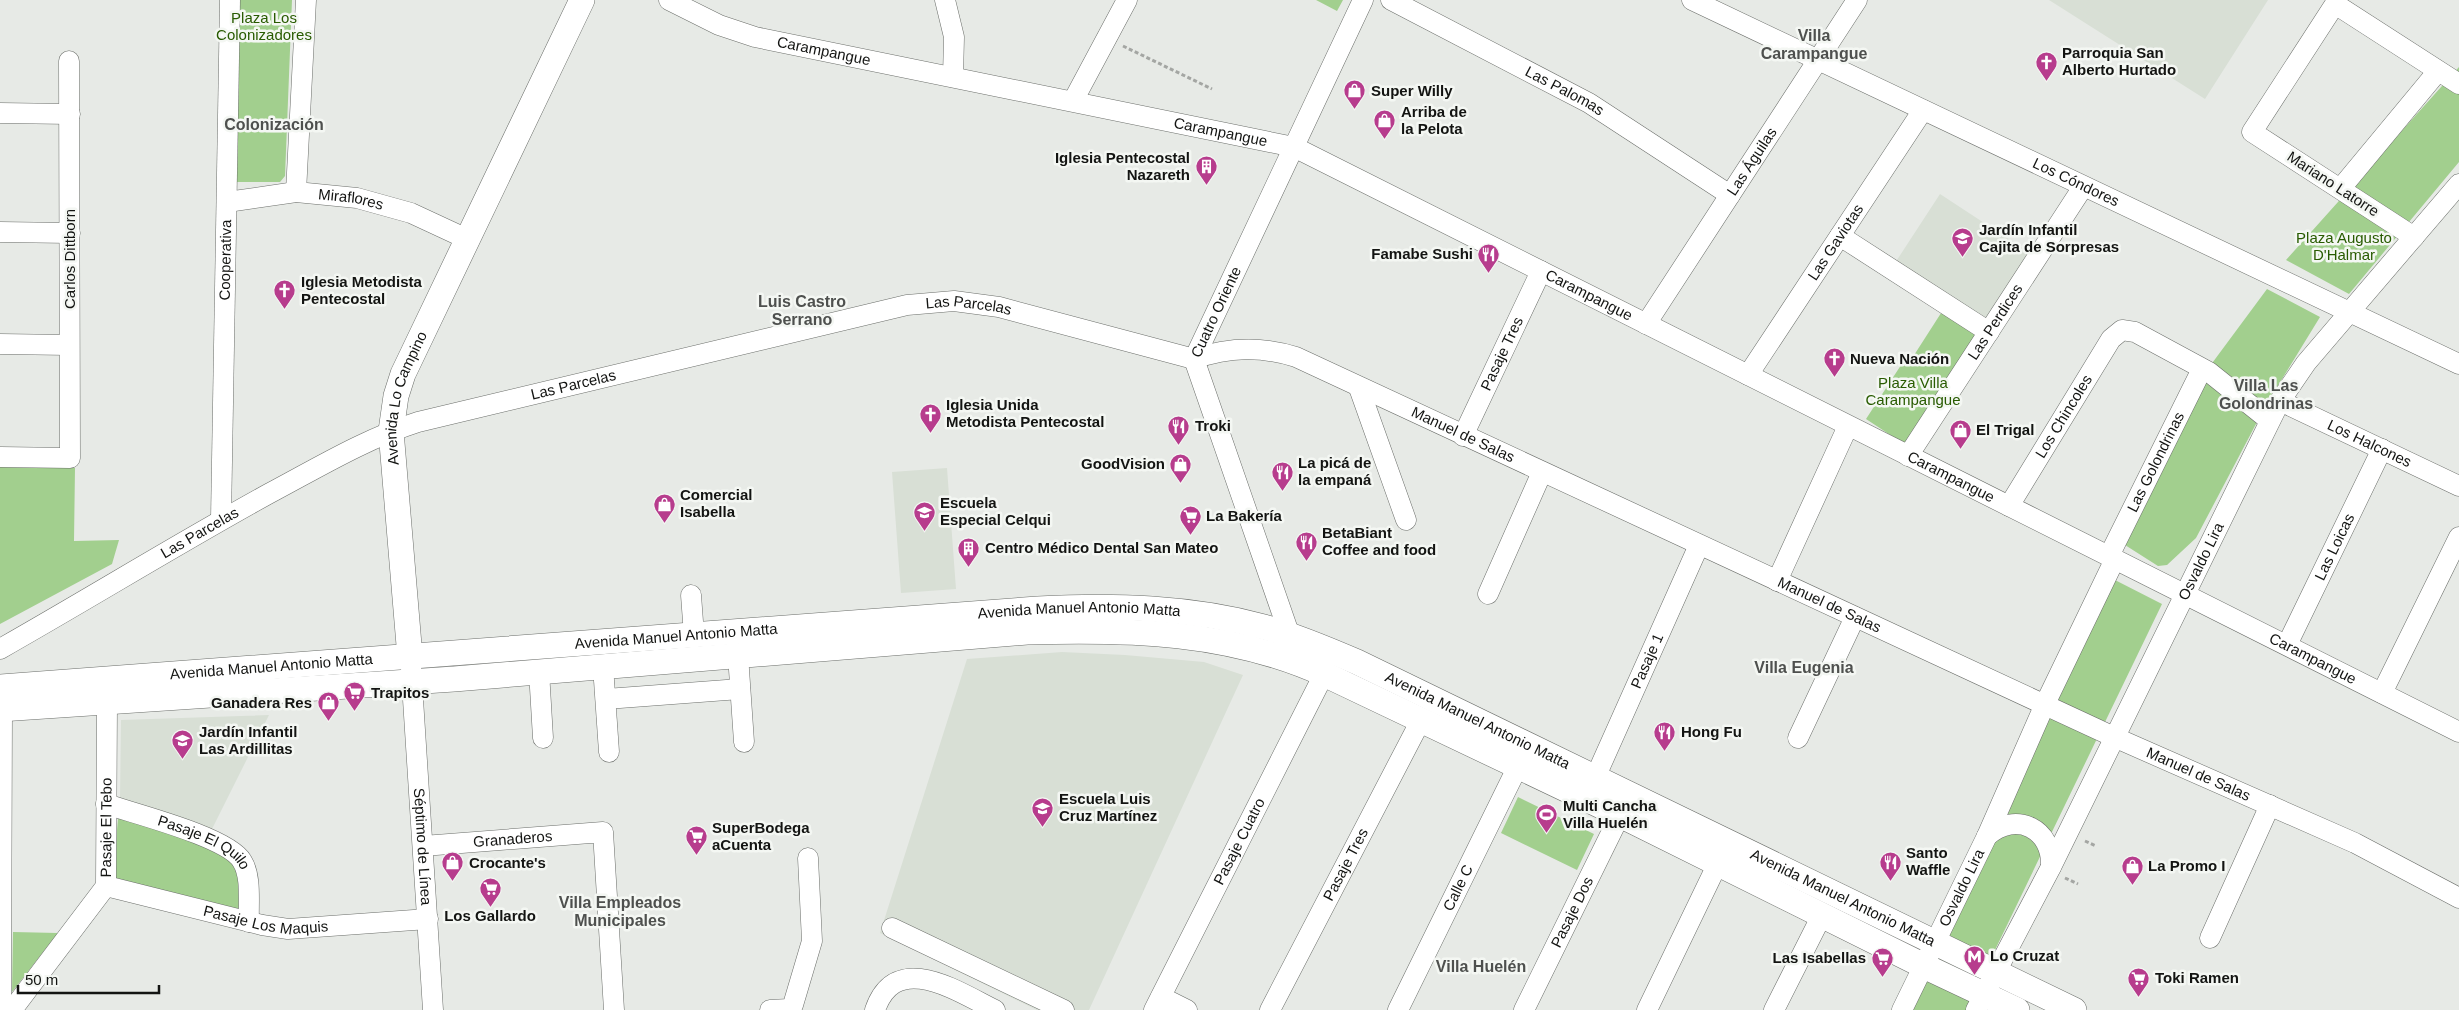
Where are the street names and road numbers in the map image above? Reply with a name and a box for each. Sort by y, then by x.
street label: Carampangue [776,33,872,68]
street label: Las Palomas [1523,62,1607,119]
street label: Carampangue [1172,114,1269,149]
street label: Las Águilas [1723,124,1780,198]
street label: Mariano Latorre [2284,148,2382,220]
street label: Los Cóndores [2030,154,2122,209]
street label: Miraflores [317,185,385,213]
street label: Las Gaviotas [1804,201,1866,283]
street label: Carlos Dittborn [61,209,78,309]
street label: Cooperativa [216,219,234,301]
street label: Cuatro Oriente [1187,264,1244,360]
street label: Carampangue [1543,266,1635,324]
street label: Las Perdices [1964,281,2026,363]
street label: Las Parcelas [925,292,1014,318]
street label: Pasaje Tres [1477,314,1526,393]
street label: Avenida Lo Campino [382,328,430,466]
street label: Las Parcelas [529,366,617,403]
street label: Los Chincoles [2031,371,2095,461]
street label: Manuel de Salas [1409,403,1517,465]
street label: Las Golondrinas [2123,409,2187,514]
street label: Los Halcones [2325,416,2414,470]
street label: Carampangue [1905,447,1997,505]
street label: Las Parcelas [158,503,241,561]
street label: Las Loicas [2311,511,2357,583]
street label: Osvaldo Lira [2175,519,2227,603]
street label: Manuel de Salas [1775,573,1884,636]
street label: Avenida Manuel Antonio Matta [977,598,1182,622]
street label: Avenida Manuel Antonio Matta [574,620,779,652]
street label: Carampangue [2267,629,2359,687]
street label: Pasaje 1 [1627,631,1666,691]
street label: Avenida Manuel Antonio Matta [169,650,374,682]
street label: Avenida Manuel Antonio Matta [1383,668,1573,772]
street label: Manuel de Salas [2144,743,2253,804]
street label: Pasaje El Tebo [97,778,115,878]
street label: Séptimo de Línea [411,787,435,906]
street label: Pasaje Cuatro [1210,795,1268,887]
street label: Pasaje El Quilo [156,812,254,872]
street label: Pasaje Tres [1319,825,1371,903]
street label: Granaderos [473,827,553,850]
street label: Avenida Manuel Antonio Matta [1748,845,1939,950]
street label: Osvaldo Lira [1935,845,1988,929]
street label: Calle C [1439,862,1476,914]
street label: Pasaje Dos [1547,874,1596,950]
street label: Pasaje Los Maquis [202,902,329,938]

